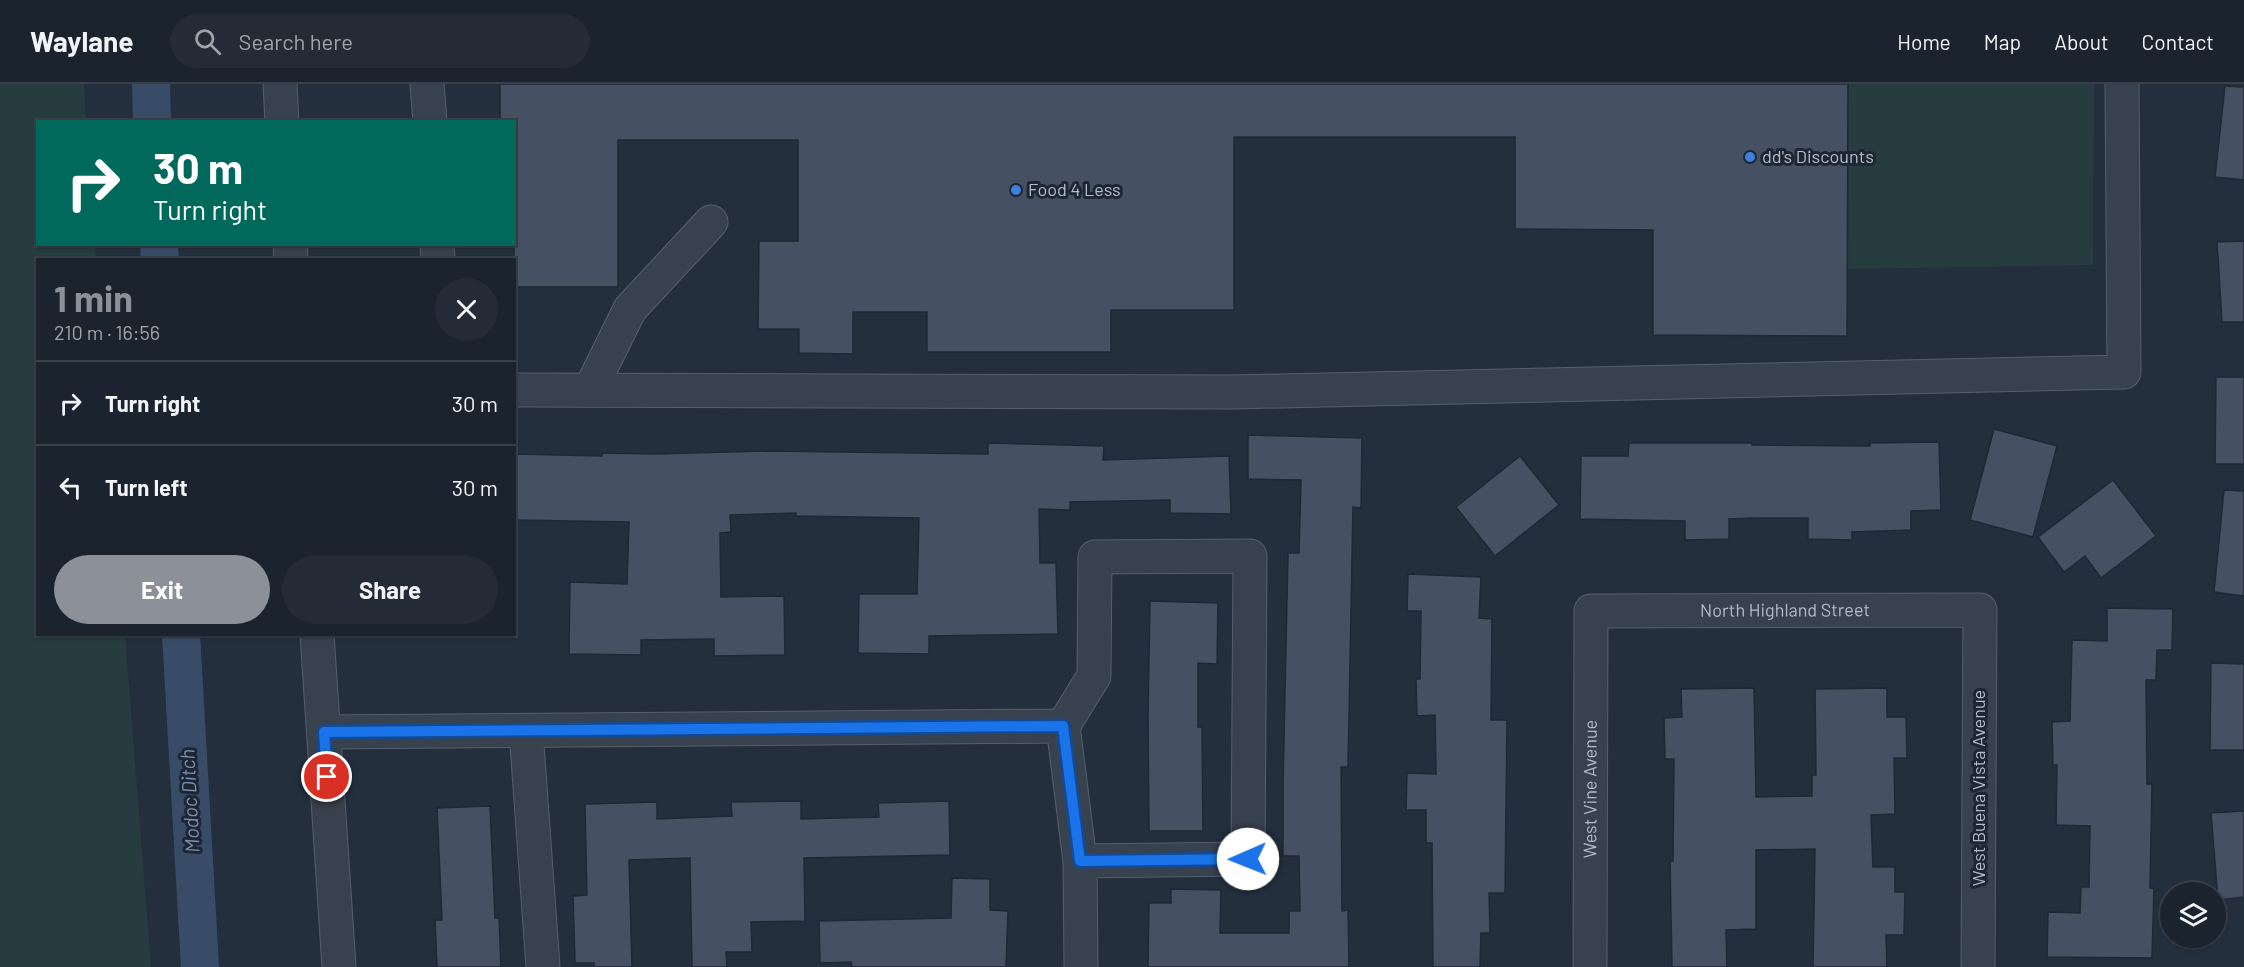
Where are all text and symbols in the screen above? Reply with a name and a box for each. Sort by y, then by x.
search box [170,14,590,68]
text: Waylane [30,24,134,58]
icon: search [191,25,224,58]
text: Search here [239,28,353,54]
text: Home [1897,29,1951,54]
text: Map [1984,29,2021,54]
text: About [2054,29,2109,54]
text: Contact [2142,29,2214,54]
text: 30 m [153,142,243,192]
icon: right [54,144,132,222]
place label: dd's Discounts [1762,145,1874,167]
marker: dd's Discounts [1743,150,1757,164]
place label: Food 4 Less [1028,178,1121,200]
marker: Food 4 Less [1009,183,1023,197]
text: Turn right [153,193,267,225]
text: 1 min [54,276,133,319]
button: close [435,278,498,341]
text: 210 m · 16:56 [54,320,160,344]
icon: right [54,387,87,420]
text: Turn right [105,390,200,416]
text: 30 m [452,390,498,416]
icon: left [54,471,87,504]
text: Turn left [105,474,188,500]
text: 30 m [452,474,498,500]
button: Exit [54,555,270,624]
button: Share [282,555,498,624]
street label: North Highland Street [1700,598,1870,621]
street label: West Buena Vista Avenue [1967,690,1989,886]
street label: West Vine Avenue [1578,720,1601,858]
water label: Modoc Ditch [174,749,204,854]
pin [301,751,352,802]
icon: arrive [310,760,343,793]
position arrow [1216,827,1280,891]
map controls [2160,882,2226,948]
button: layers [2160,882,2226,948]

